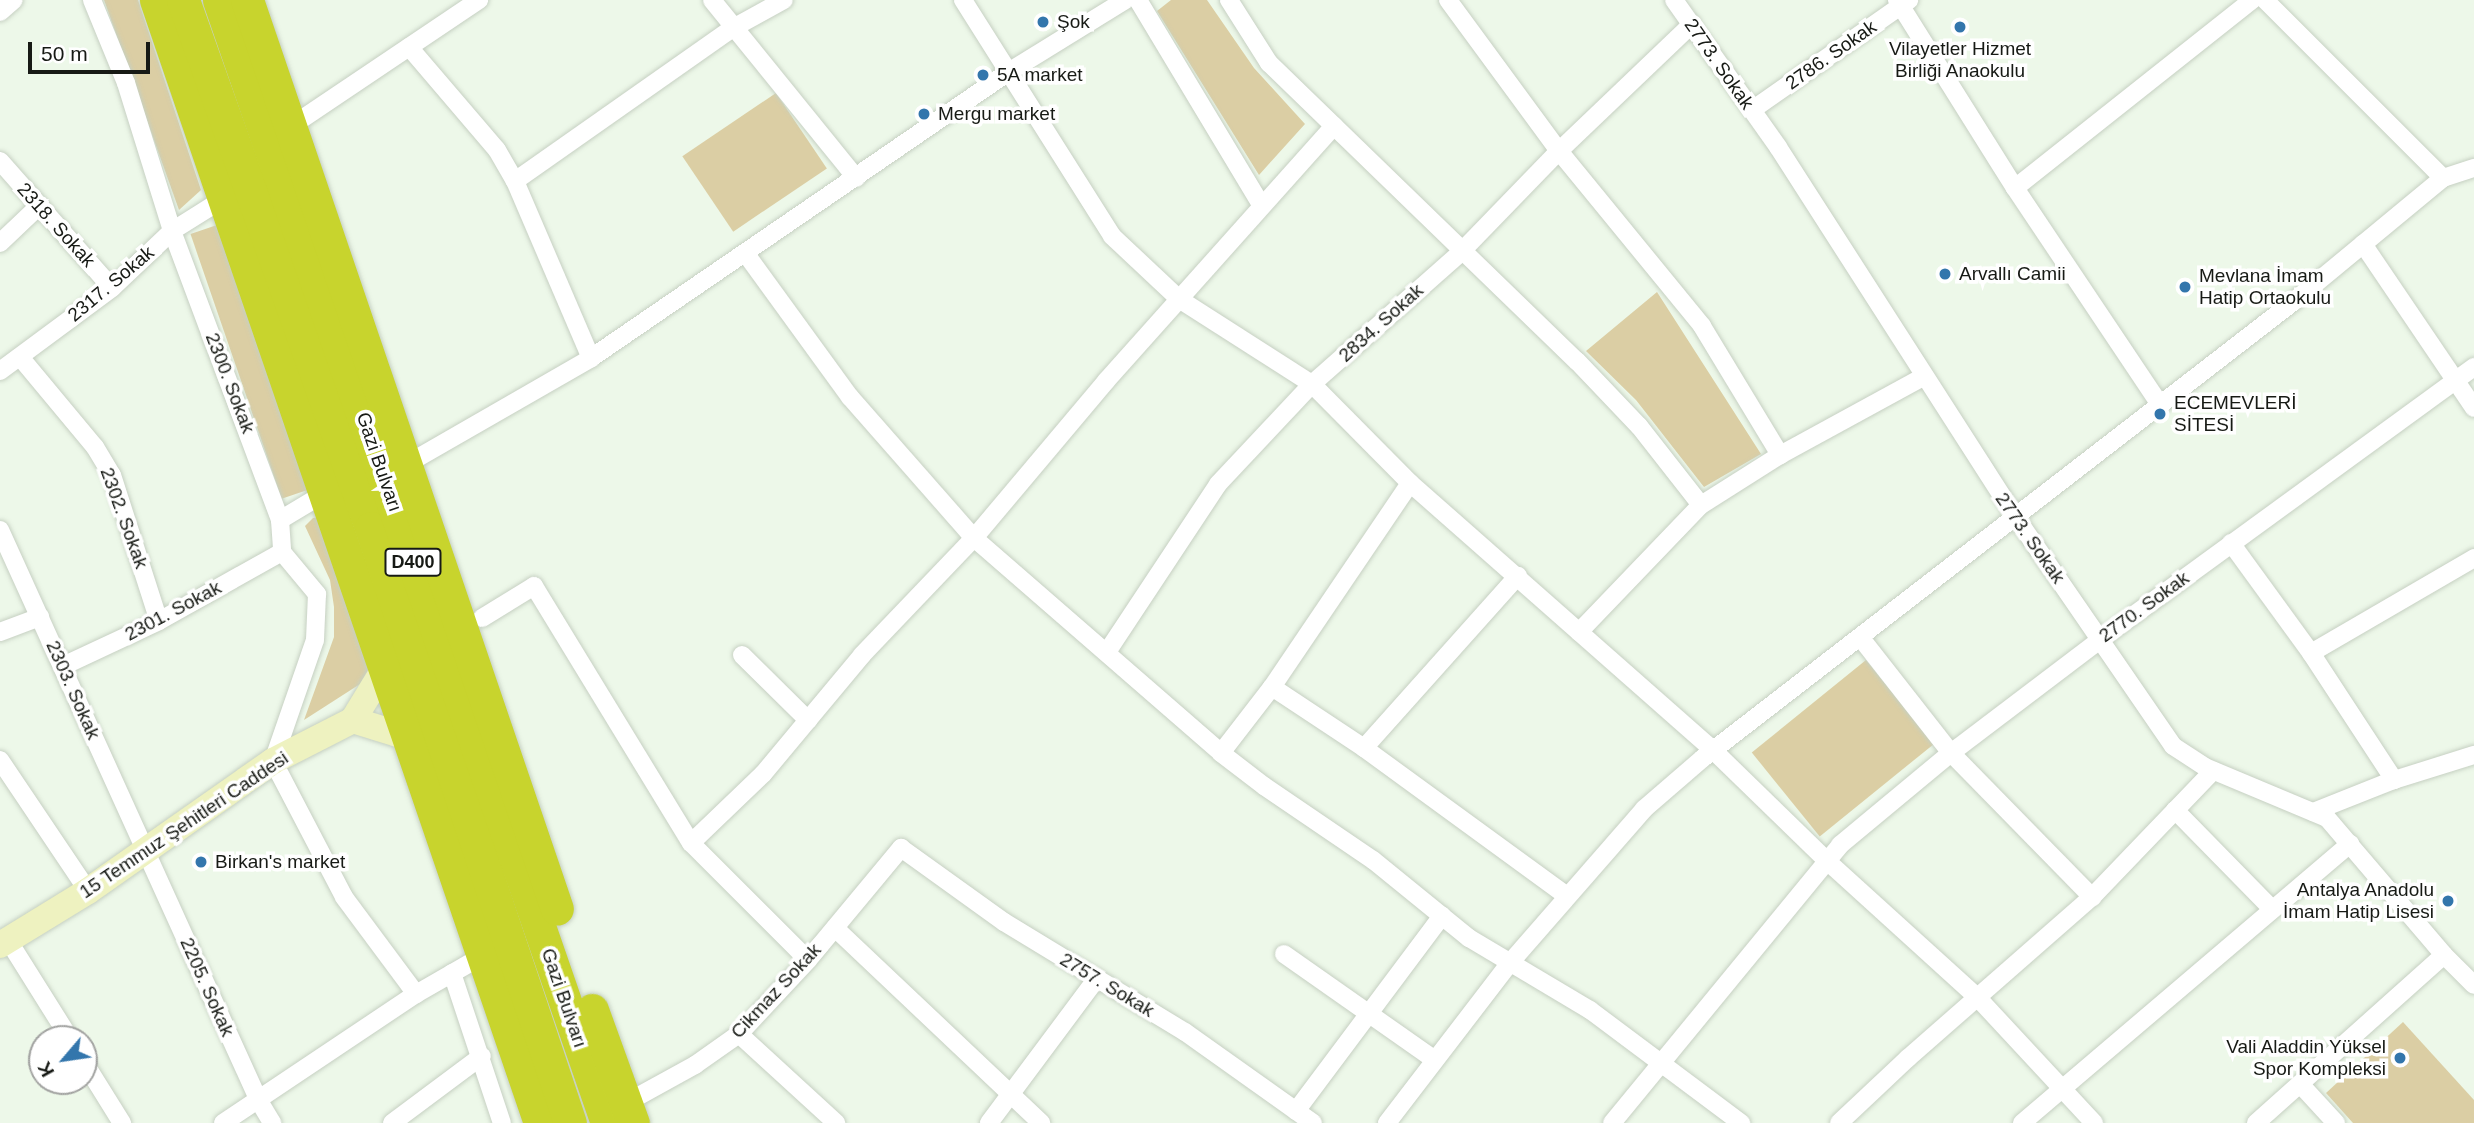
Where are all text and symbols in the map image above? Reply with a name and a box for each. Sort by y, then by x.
place label: Şok [1057,11,1090,33]
marker: Şok [1035,14,1051,30]
street label: 2773. Sokak [1679,14,1759,114]
street label: 2786. Sokak [1781,15,1881,95]
marker: Vilayetler Hizmet Birliği Anaokulu [1952,19,1968,35]
scale bar [32,28,154,72]
place label: Vilayetler Hizmet Birliği Anaokulu [1889,38,2031,82]
text: 50 m [41,42,88,65]
place label: 5A market [997,64,1084,86]
marker: 5A market [975,67,991,83]
place label: Mergu market [938,103,1055,125]
marker: Mergu market [916,106,932,122]
street label: 2318. Sokak [12,178,100,272]
street label: 2317. Sokak [63,241,159,327]
place label: Arvallı Camii [1959,263,2066,285]
place label: Mevlana İmam Hatip Ortaokulu [2199,265,2331,309]
marker: Arvallı Camii [1937,266,1953,282]
street label: 2834. Sokak [1334,279,1428,367]
marker: Mevlana İmam Hatip Ortaokulu [2177,279,2193,295]
street label: 2300. Sokak [200,330,260,436]
place label: ECEMEVLERİ SİTESİ [2174,392,2296,436]
marker: ECEMEVLERİ SİTESİ [2152,406,2168,422]
street label: Gazi Bulvarı [351,409,407,515]
street label: 2302. Sokak [95,464,153,572]
street label: 2773. Sokak [1990,488,2070,588]
road number: D400 [383,548,443,576]
street label: 2770. Sokak [2095,567,2193,647]
street label: 2301. Sokak [121,576,225,646]
street label: 2303. Sokak [41,637,105,743]
street label: 15 Temmuz Şehitleri Caddesi [75,746,293,904]
place label: Birkan's market [215,851,345,873]
marker: Birkan's market [193,854,209,870]
place label: Antalya Anadolu İmam Hatip Lisesi [2283,879,2434,923]
marker: Antalya Anadolu İmam Hatip Lisesi [2440,893,2456,909]
street label: 2205. Sokak [175,934,239,1040]
street label: Cikmaz Sokak [726,939,826,1043]
street label: Gazi Bulvarı [536,945,592,1051]
street label: 2757. Sokak [1056,948,1158,1022]
north arrow [28,1025,98,1095]
place label: Vali Aladdin Yüksel Spor Kompleksi [2225,1036,2386,1080]
marker: Vali Aladdin Yüksel Spor Kompleksi [2392,1050,2408,1066]
text: K [33,1058,58,1081]

